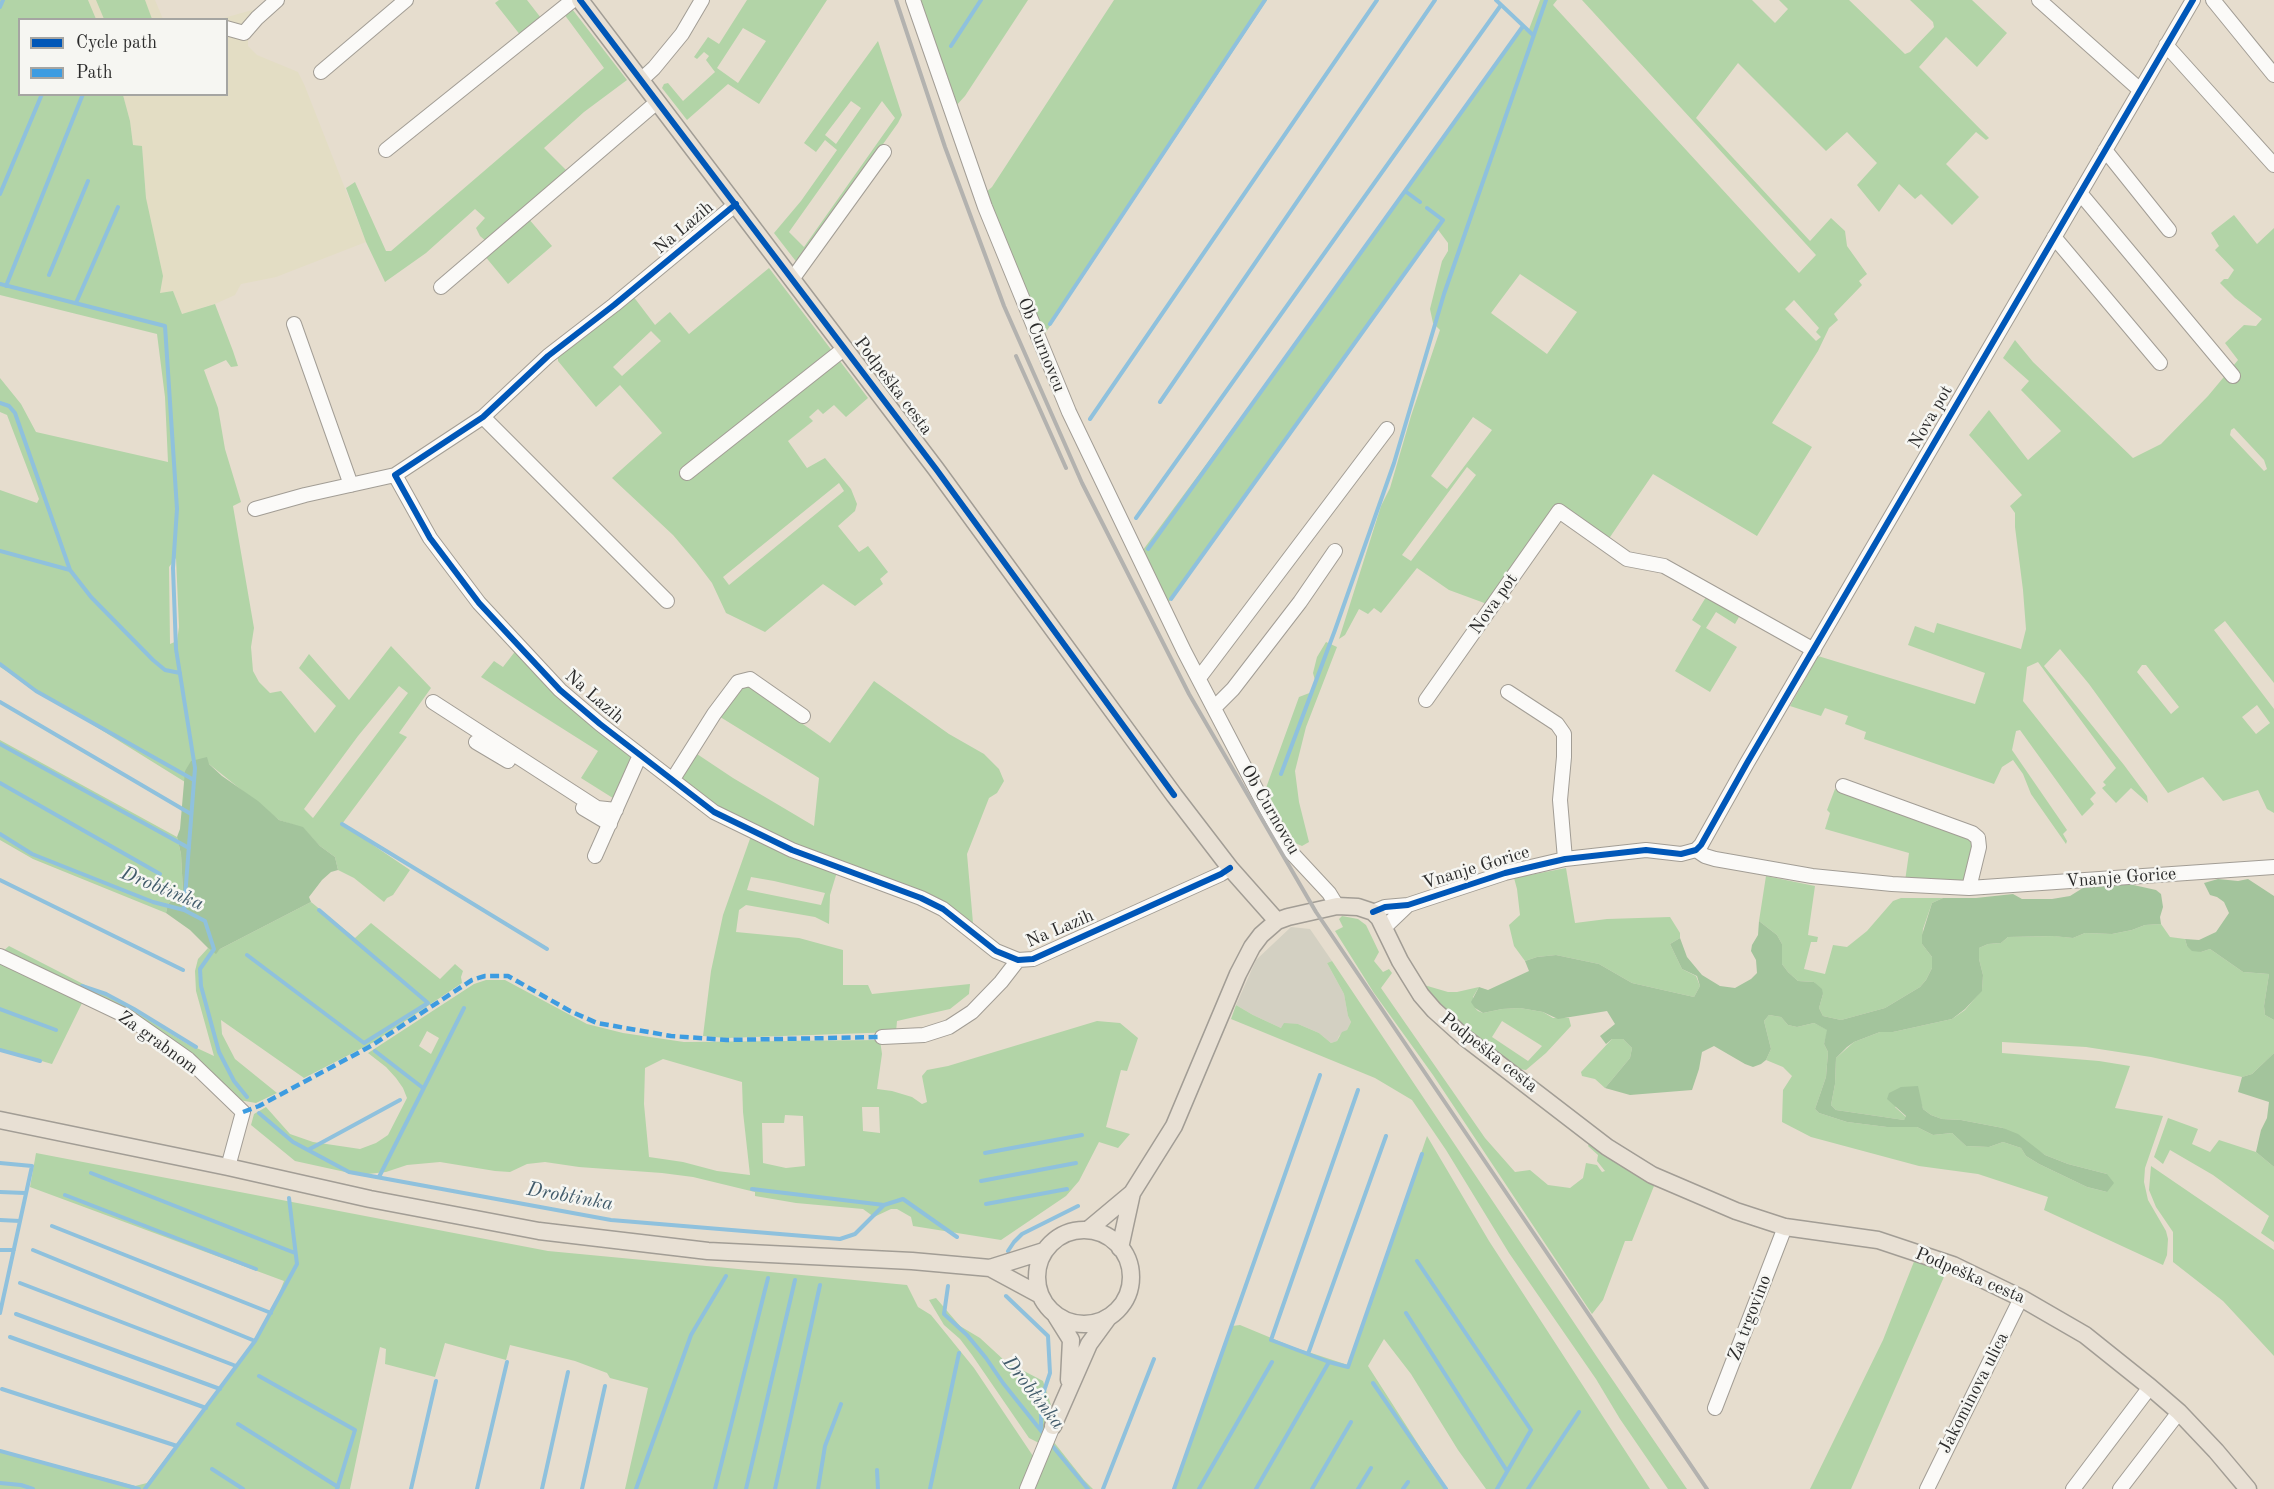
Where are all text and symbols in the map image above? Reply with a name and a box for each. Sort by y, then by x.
legend [18,18,228,96]
text: Cycle path [76,34,157,52]
text: Path [76,64,112,82]
street label: Na Lazih [650,197,718,259]
street label: Ob Curnovcu [1012,295,1070,395]
street label: Podpeška cesta [849,333,937,439]
street label: Nova pot [1904,382,1958,452]
street label: Nova pot [1465,569,1523,639]
street label: Na Lazih [560,665,628,729]
street label: Ob Curnovcu [1236,761,1304,859]
street label: Vnanje Gorice [1420,841,1532,895]
water label: Drobtinka [117,861,207,917]
street label: Vnanje Gorice [2065,863,2177,893]
street label: Na Lazih [1023,905,1097,953]
street label: Za grabnom [114,1007,202,1079]
street label: Podpeška cesta [1436,1008,1542,1098]
water label: Drobtinka [525,1178,615,1216]
street label: Podpeška cesta [1912,1243,2028,1309]
street label: Za trgovino [1724,1272,1776,1364]
street label: Jakominova ulica [1934,1329,2014,1457]
water label: Drobtinka [997,1351,1069,1435]

